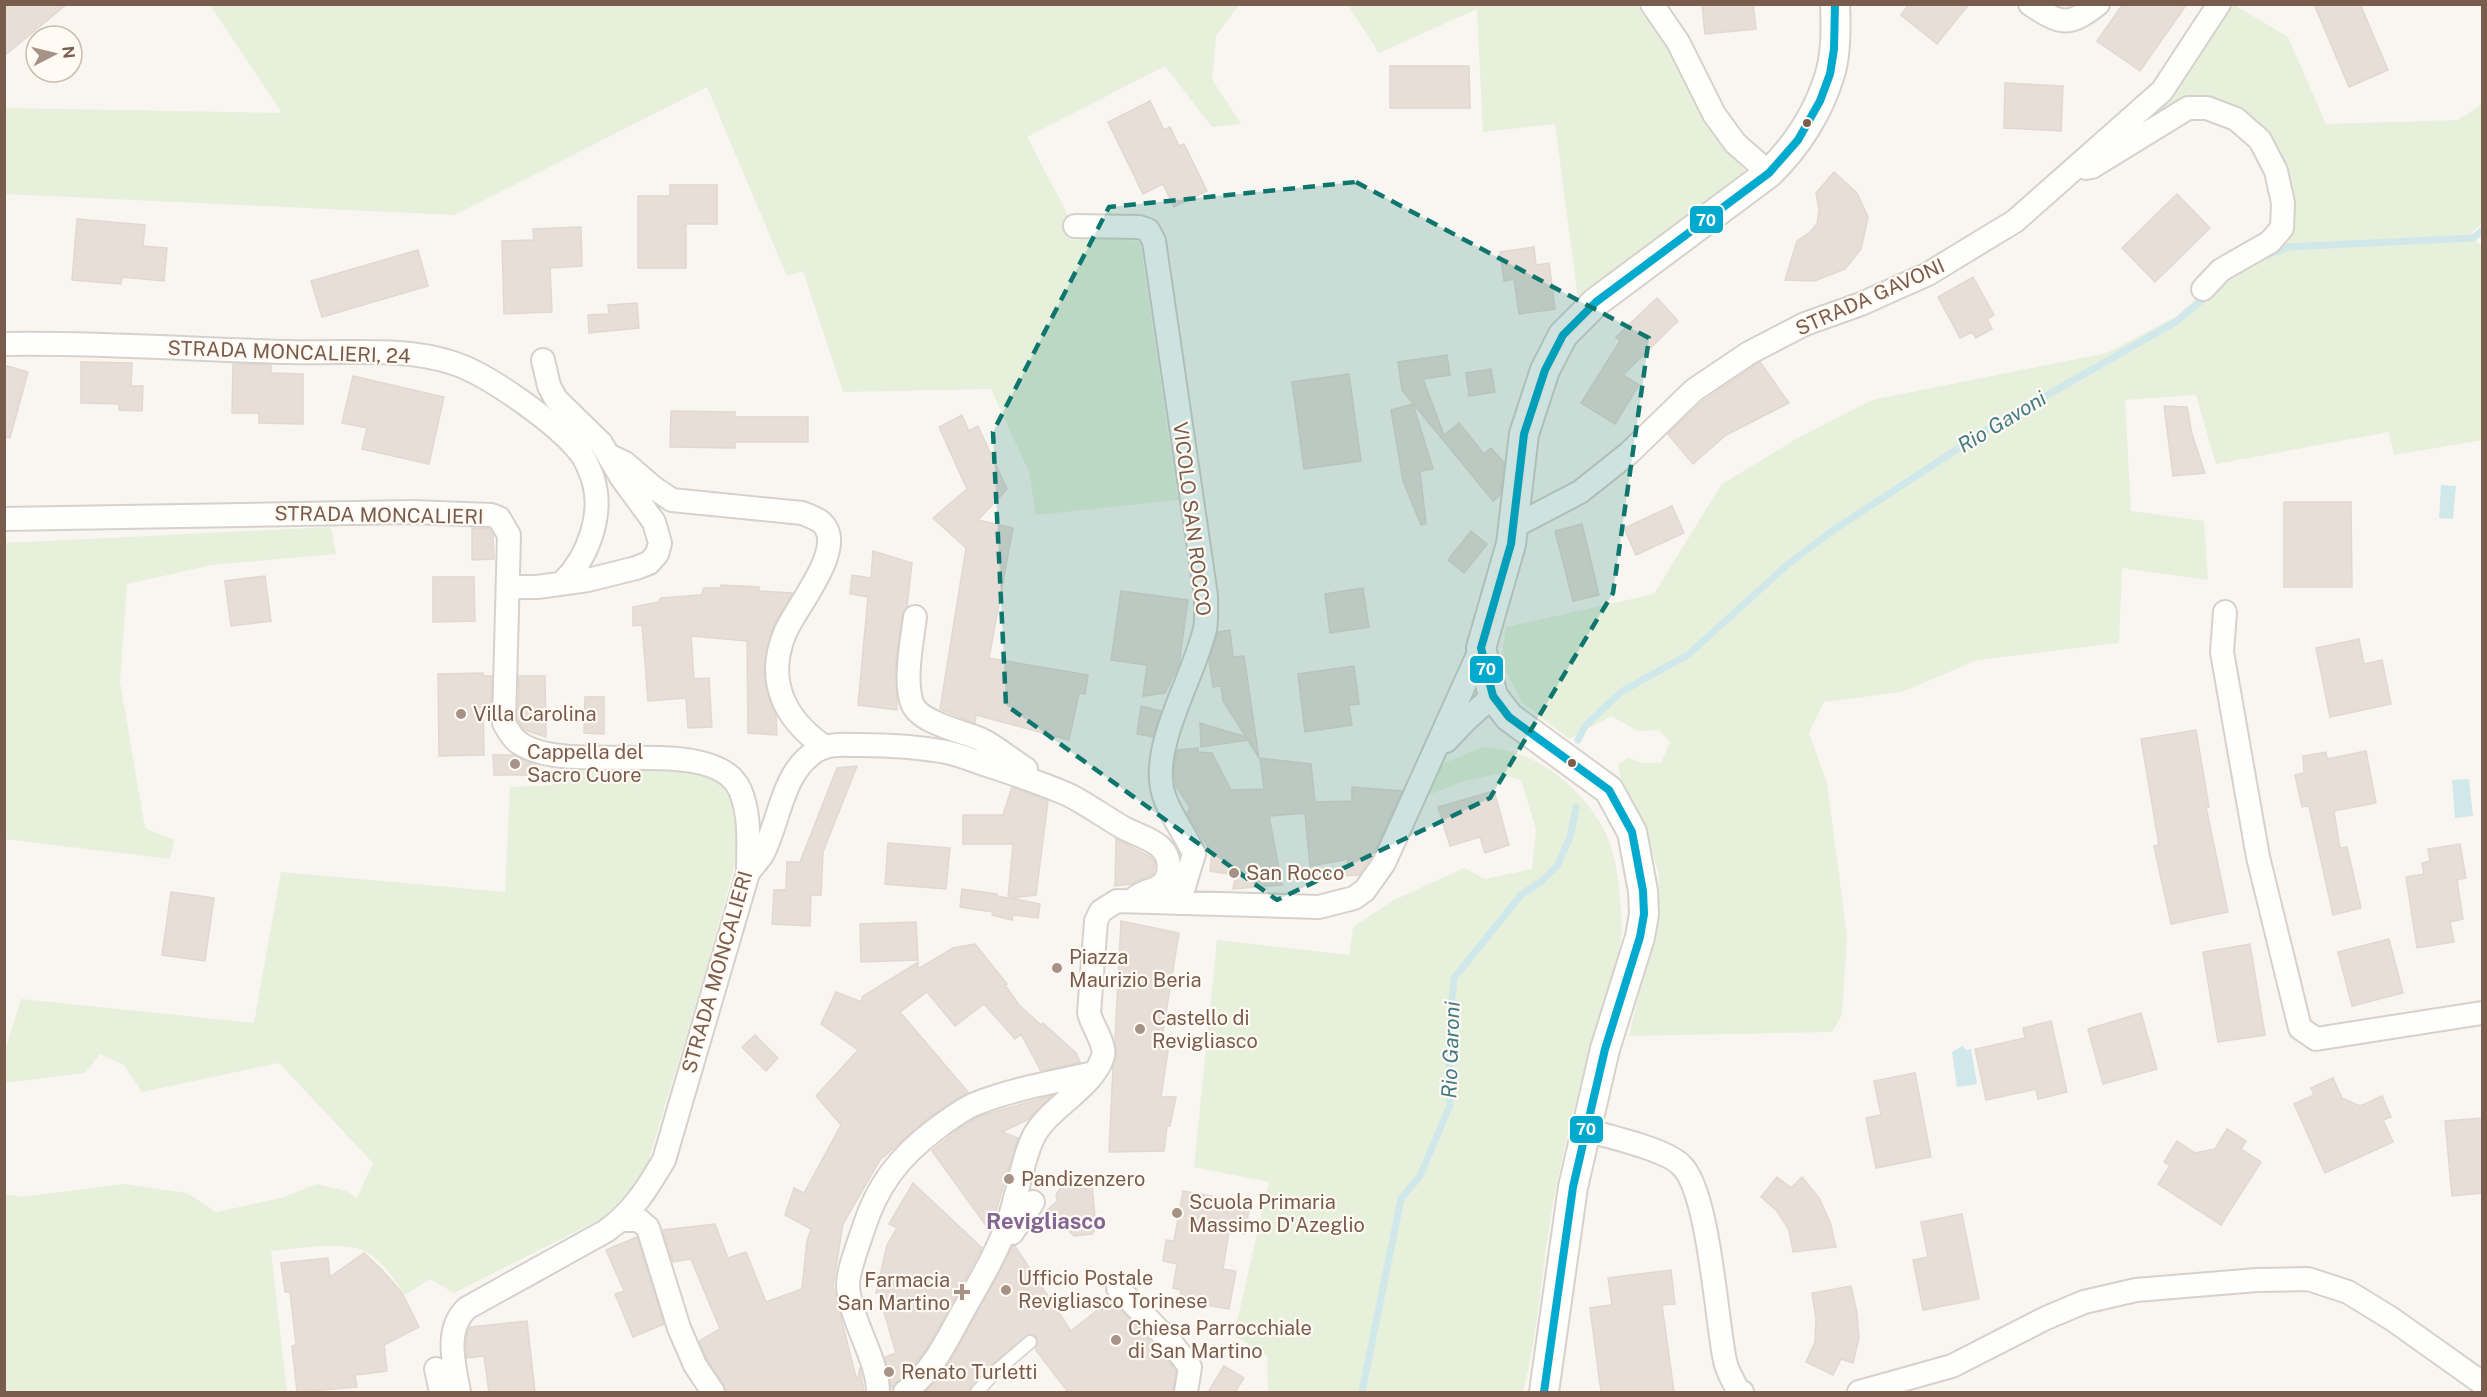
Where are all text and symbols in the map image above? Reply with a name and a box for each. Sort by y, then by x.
north arrow [24,24,84,84]
text: N [58,45,79,60]
unlabelled marker [1801,117,1813,129]
line badge: 70 [1689,205,1724,234]
text: 70 [1696,211,1716,230]
street label: STRADA GAVONI [1792,253,1948,341]
street label: STRADA MONCALIERI, 24 [167,336,411,368]
water label: Rio Gavoni [1953,385,2051,458]
street label: VICOLO SAN ROCCO [1168,420,1216,618]
street label: STRADA MONCALIERI [274,501,484,529]
line badge: 70 [1469,655,1504,684]
text: 70 [1476,660,1496,679]
place label: Villa Carolina [473,702,596,726]
marker: Villa Carolina [454,707,468,721]
place label: Cappella del Sacro Cuore [527,740,644,787]
marker: Cappella del Sacro Cuore [508,757,522,771]
unlabelled marker [1566,757,1578,769]
place label: San Rocco [1246,861,1344,885]
marker: San Rocco [1227,866,1241,880]
street label: STRADA MONCALIERI [677,868,757,1076]
place label: Piazza Maurizio Beria [1069,945,1201,992]
marker: Piazza Maurizio Beria [1050,961,1064,975]
water label: Rio Garoni [1436,1001,1465,1099]
place label: Castello di Revigliasco [1152,1006,1258,1053]
marker: Castello di Revigliasco [1133,1022,1147,1036]
line badge: 70 [1569,1115,1604,1144]
text: 70 [1576,1120,1596,1139]
place label: Pandizenzero [1021,1167,1145,1191]
marker: Pandizenzero [1002,1172,1016,1186]
place label: Scuola Primaria Massimo D'Azeglio [1189,1190,1365,1237]
marker: Scuola Primaria Massimo D'Azeglio [1170,1206,1184,1220]
district label: Revigliasco [986,1208,1106,1234]
place label: Ufficio Postale Revigliasco Torinese [1018,1266,1208,1313]
place label: Farmacia San Martino [837,1268,950,1315]
marker: Ufficio Postale Revigliasco Torinese [999,1283,1013,1297]
marker: Farmacia San Martino [955,1285,969,1299]
place label: Chiesa Parrocchiale di San Martino [1128,1316,1312,1363]
marker: Chiesa Parrocchiale di San Martino [1109,1333,1123,1347]
place label: Renato Turletti [901,1360,1037,1384]
marker: Renato Turletti [882,1365,896,1379]

